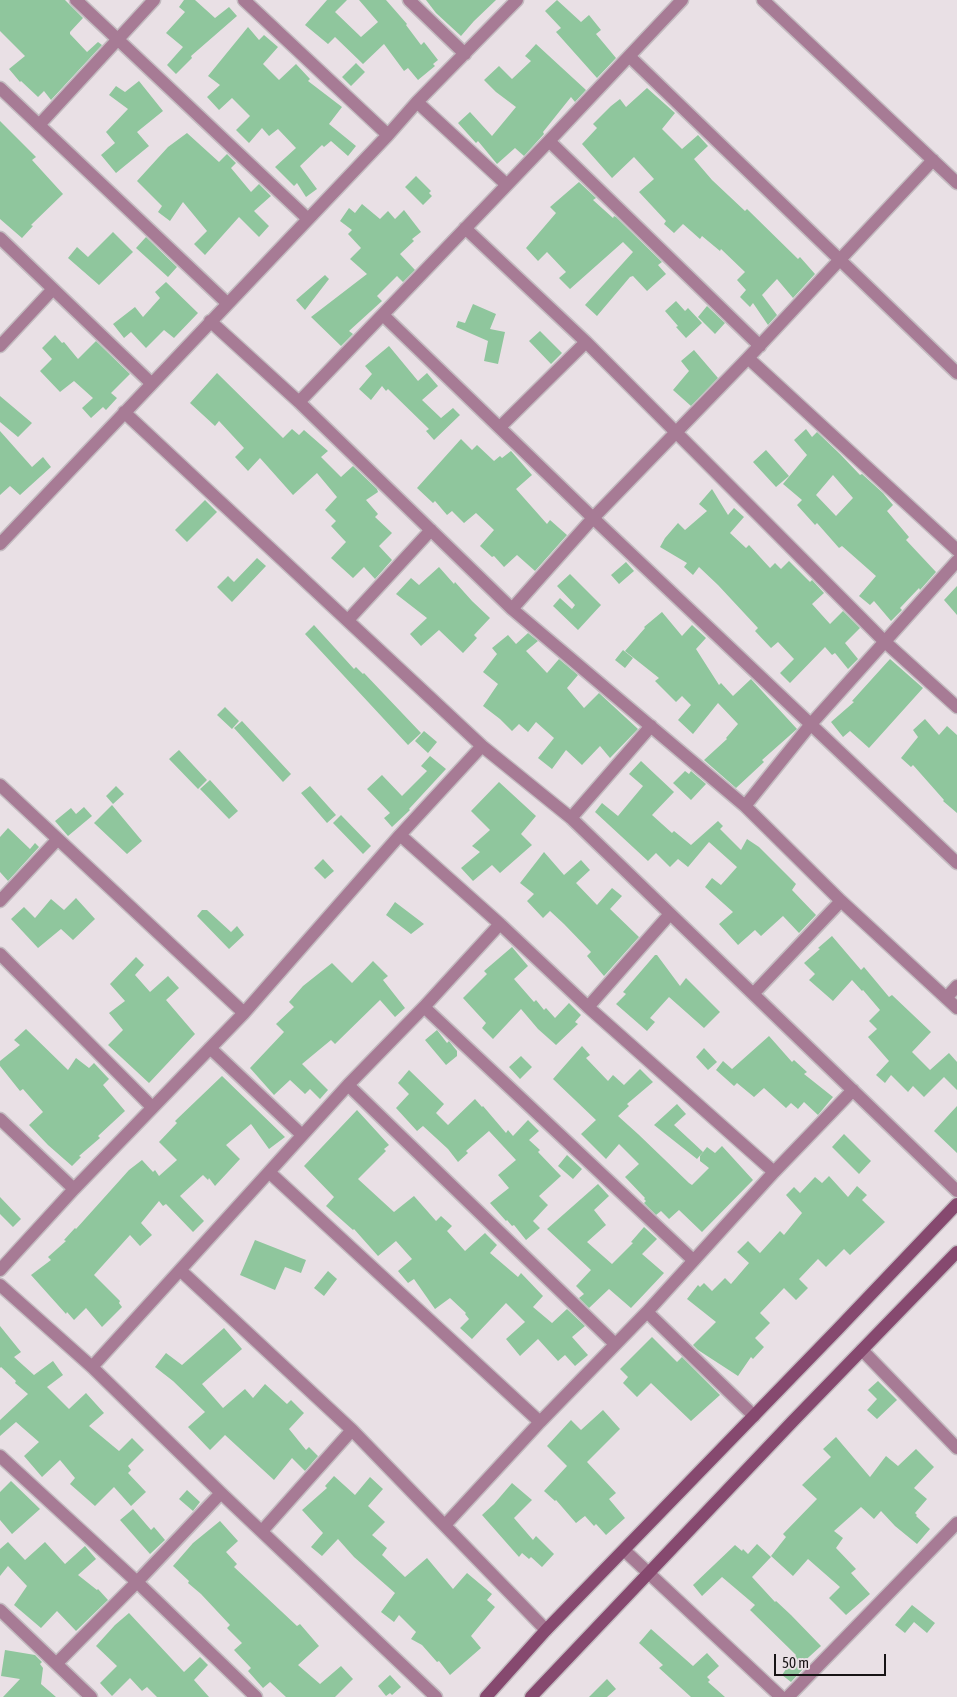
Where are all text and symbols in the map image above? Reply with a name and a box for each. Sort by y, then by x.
scale bar [777,1644,890,1676]
text: 50 m [782,1654,809,1671]

